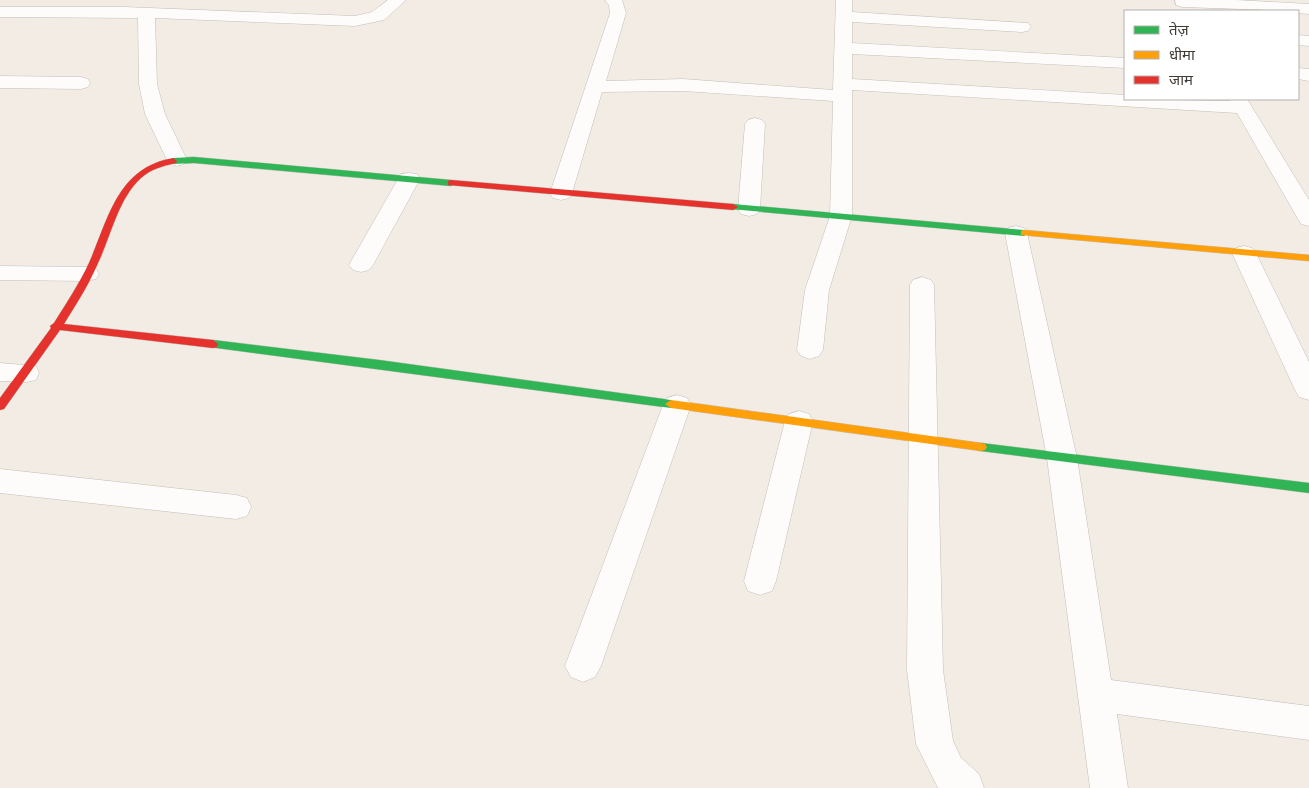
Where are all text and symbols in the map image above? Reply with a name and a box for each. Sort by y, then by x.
legend [1124,10,1299,100]
text: तेज़ [1169,20,1190,39]
text: धीमा [1169,45,1196,64]
text: जाम [1169,70,1194,89]

